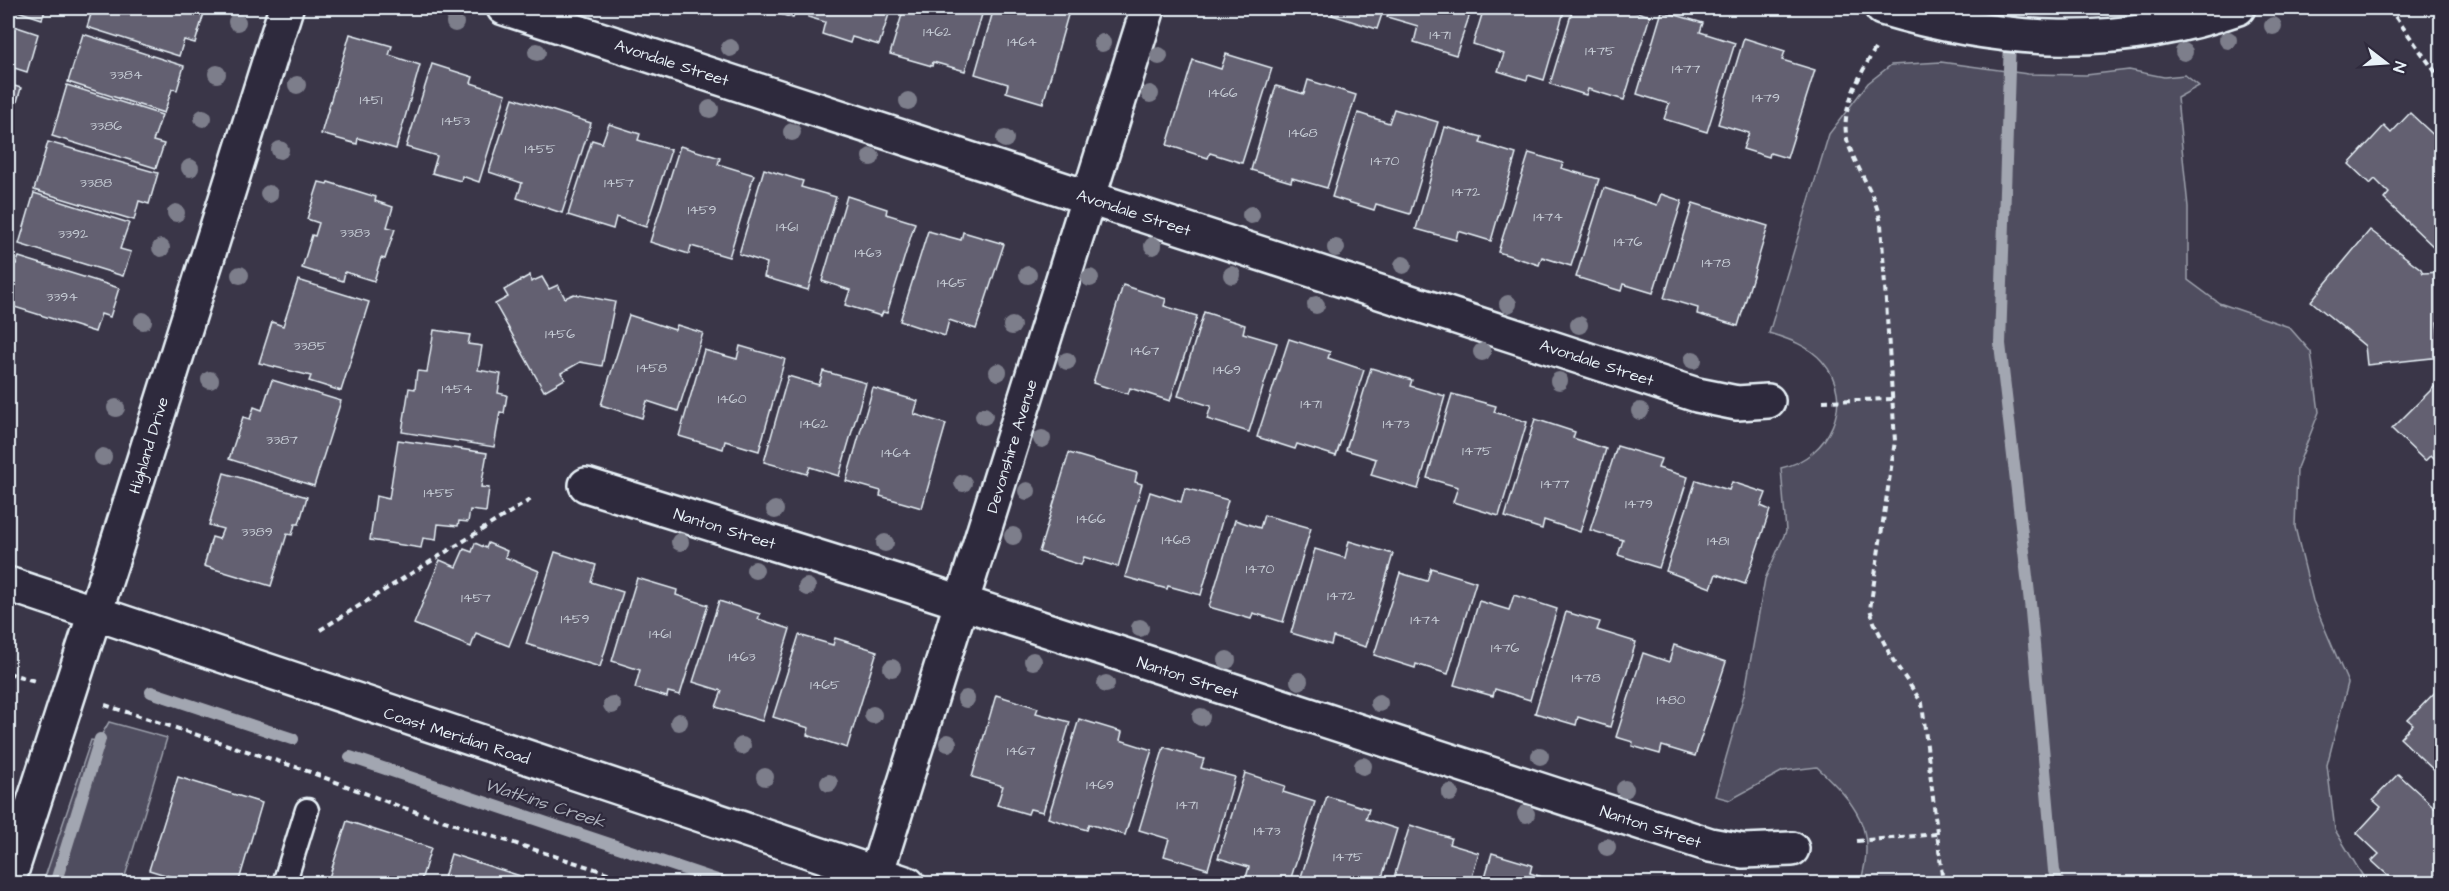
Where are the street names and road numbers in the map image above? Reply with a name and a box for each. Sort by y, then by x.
street label: Avondale Street [612,34,732,92]
street label: Avondale Street [1074,184,1194,242]
street label: Avondale Street [1537,334,1657,392]
street label: Devonshire Avenue [981,376,1043,516]
street label: Highland Drive [124,394,175,497]
street label: Nanton Street [671,503,779,555]
street label: Nanton Street [1134,651,1242,705]
street label: Coast Meridian Road [381,702,533,770]
street label: Nanton Street [1597,800,1705,854]

